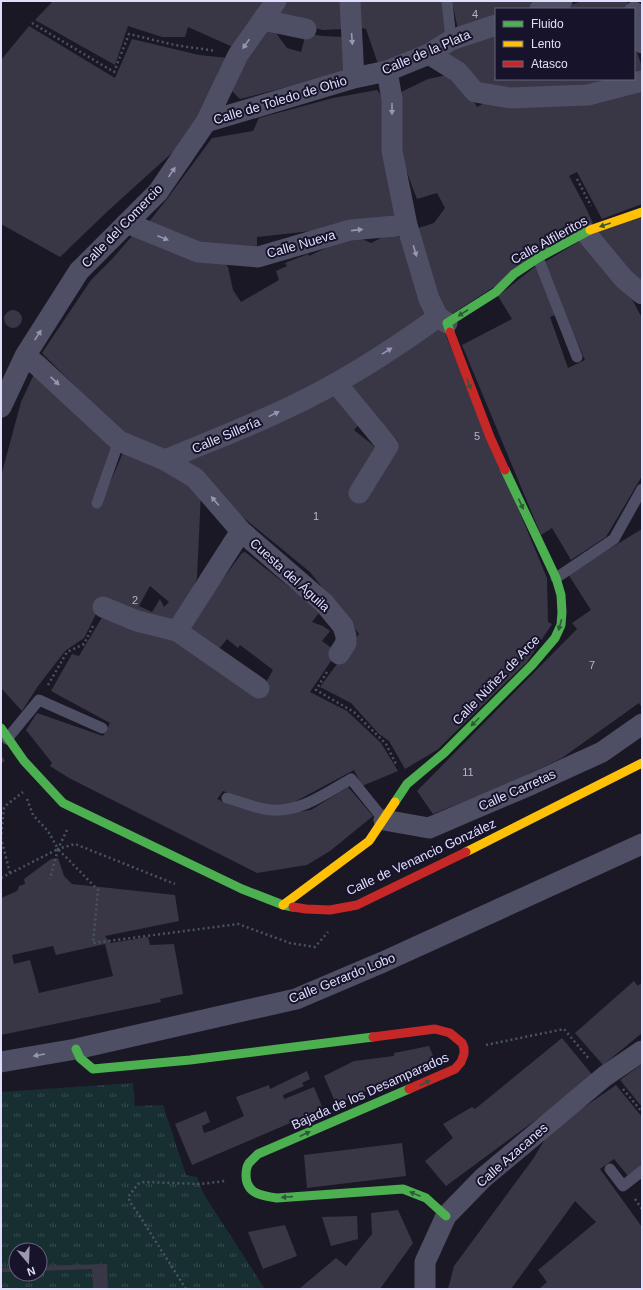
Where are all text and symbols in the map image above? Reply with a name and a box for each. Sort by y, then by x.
house number: 4 [472,8,478,20]
legend [495,8,635,80]
text: Fluido [531,17,564,31]
street label: Calle de la Plata [379,26,473,77]
one-way arrow [348,33,355,45]
text: Lento [531,37,561,51]
one-way arrow [241,39,250,50]
text: Atasco [531,57,568,71]
street label: Calle de Toledo de Ohio [212,73,348,127]
one-way arrow [389,103,395,116]
one-way arrow [168,166,176,177]
street label: Calle del Comercio [78,181,166,271]
street label: Calle Alfileritos [508,213,590,267]
one-way arrow [599,222,611,228]
one-way arrow [351,226,363,233]
street label: Calle Nueva [265,227,338,261]
one-way arrow [158,236,170,242]
one-way arrow [412,245,418,257]
one-way arrow [458,309,468,317]
one-way arrow [34,330,42,341]
one-way arrow [382,347,392,355]
one-way arrow [50,376,59,385]
one-way arrow [467,379,473,391]
one-way arrow [268,411,279,417]
street label: Calle Sillería [189,414,263,456]
house number: 5 [474,430,480,442]
one-way arrow [211,497,220,506]
one-way arrow [518,498,524,509]
house number: 1 [313,510,319,522]
street label: Cuesta del Águila [247,535,333,615]
house number: 2 [132,594,138,606]
one-way arrow [557,619,563,631]
street label: Calle Núñez de Arce [449,632,543,728]
house number: 7 [589,659,595,671]
one-way arrow [470,717,480,727]
house number: 11 [462,766,474,778]
street label: Calle Carretas [476,766,558,814]
street label: Calle de Venancio González [344,816,498,898]
street label: Calle Gerardo Lobo [287,950,397,1006]
street label: Bajada de los Desamparados [289,1049,451,1133]
one-way arrow [33,1053,45,1059]
one-way arrow [419,1080,430,1086]
street label: Calle Azacanes [473,1120,551,1190]
one-way arrow [299,1130,311,1136]
one-way arrow [409,1190,421,1196]
one-way arrow [281,1194,293,1201]
north arrow [8,1242,48,1282]
text: N [25,1264,37,1278]

